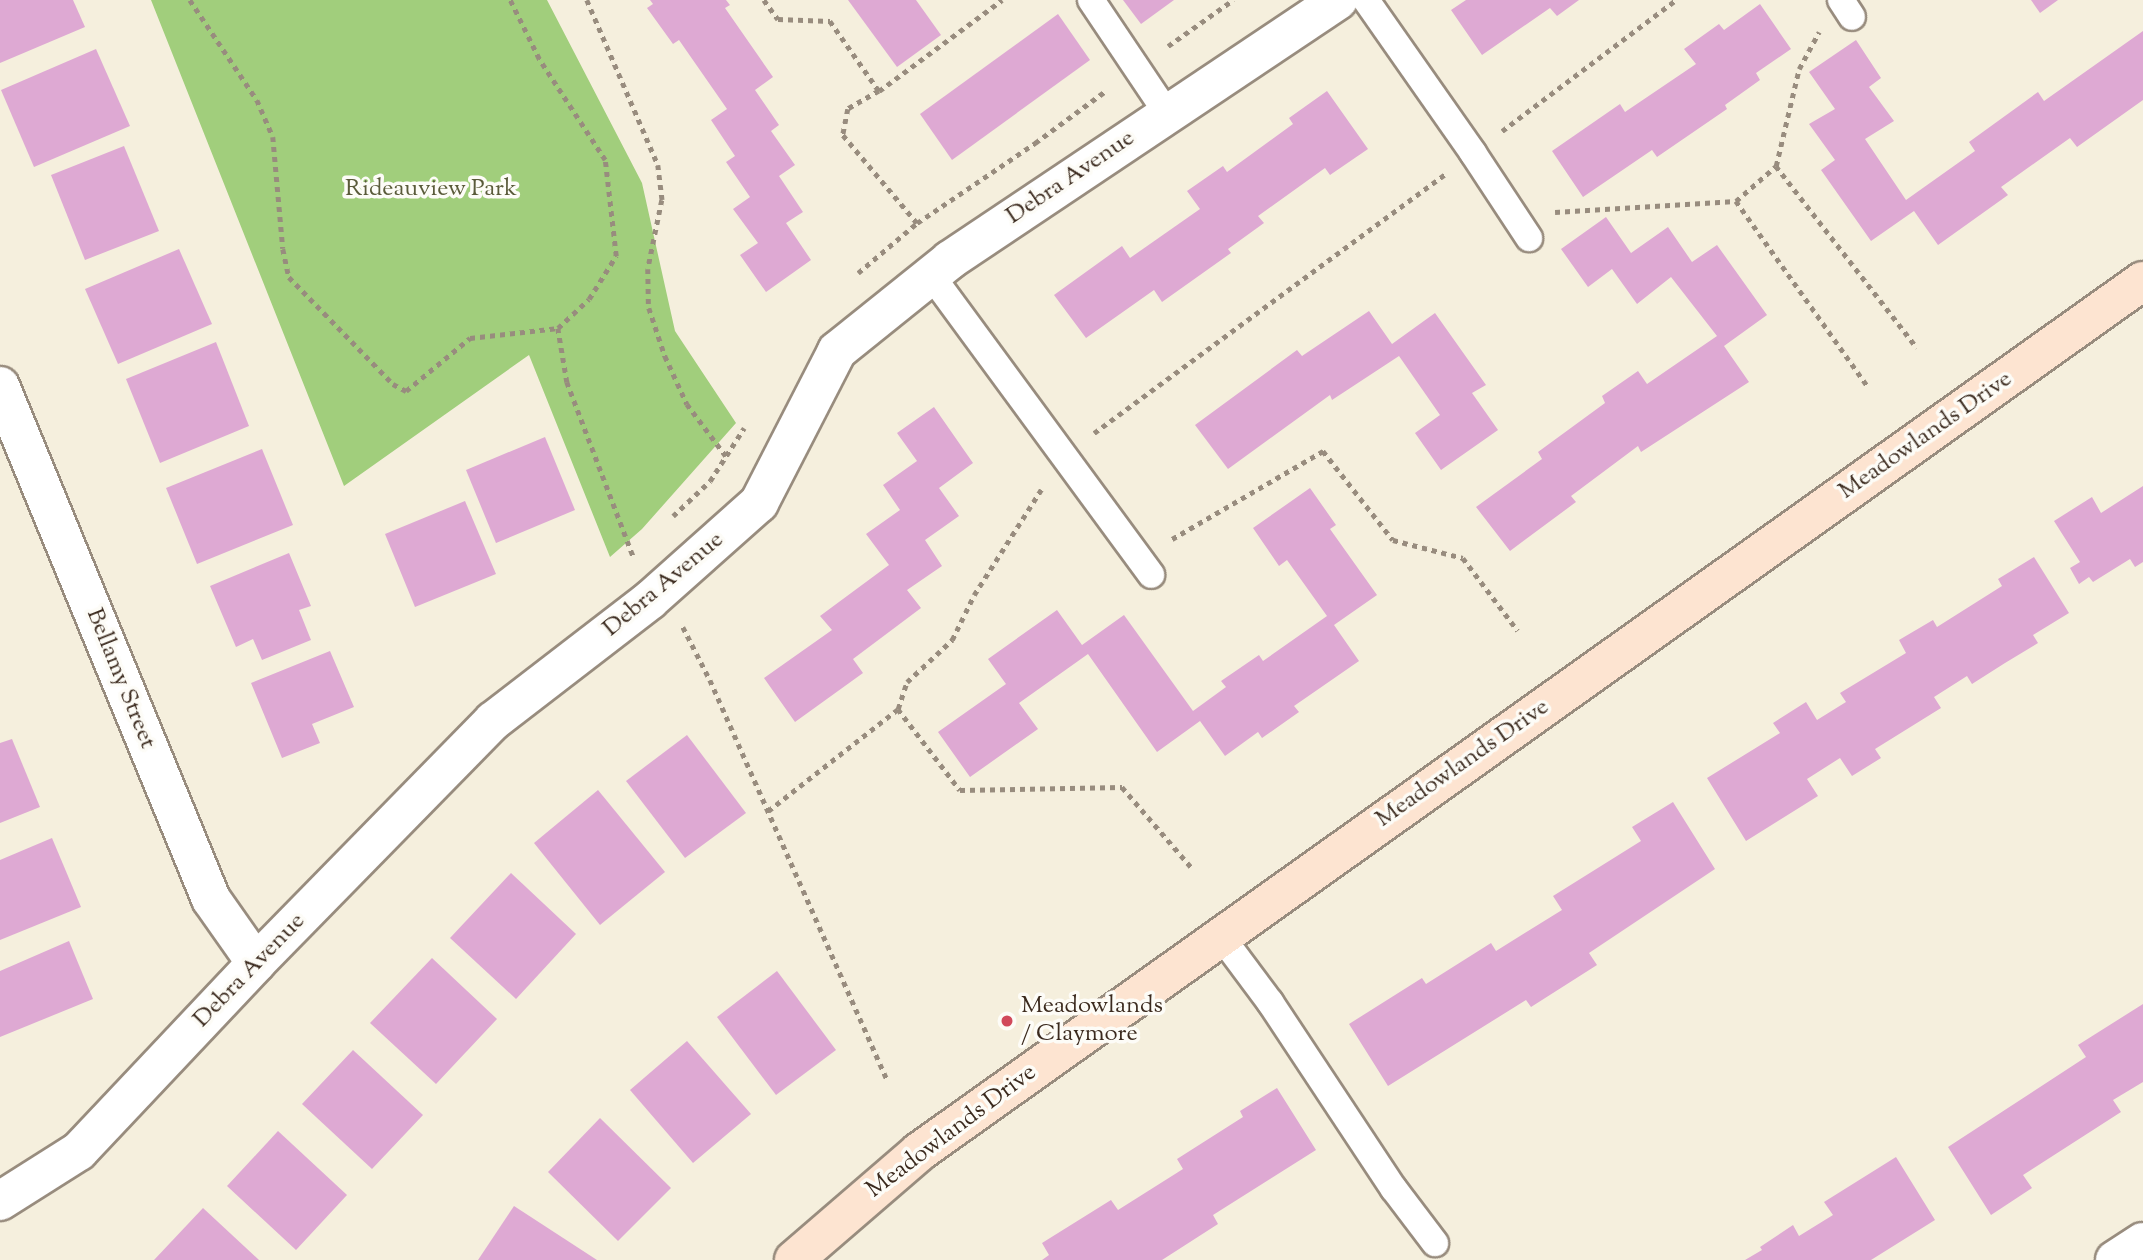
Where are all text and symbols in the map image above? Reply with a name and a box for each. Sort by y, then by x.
street label: Debra Avenue [1001,125,1141,231]
park label: Rideauview Park [345,176,517,204]
street label: Meadowlands Drive [1834,365,2018,507]
street label: Debra Avenue [598,526,730,644]
street label: Bellamy Street [79,605,161,753]
street label: Meadowlands Drive [1371,693,1555,835]
street label: Debra Avenue [188,908,312,1034]
place label: Meadowlands / Claymore [1021,993,1163,1049]
marker: Meadowlands / Claymore [999,1013,1015,1029]
street label: Meadowlands Drive [862,1059,1042,1205]

